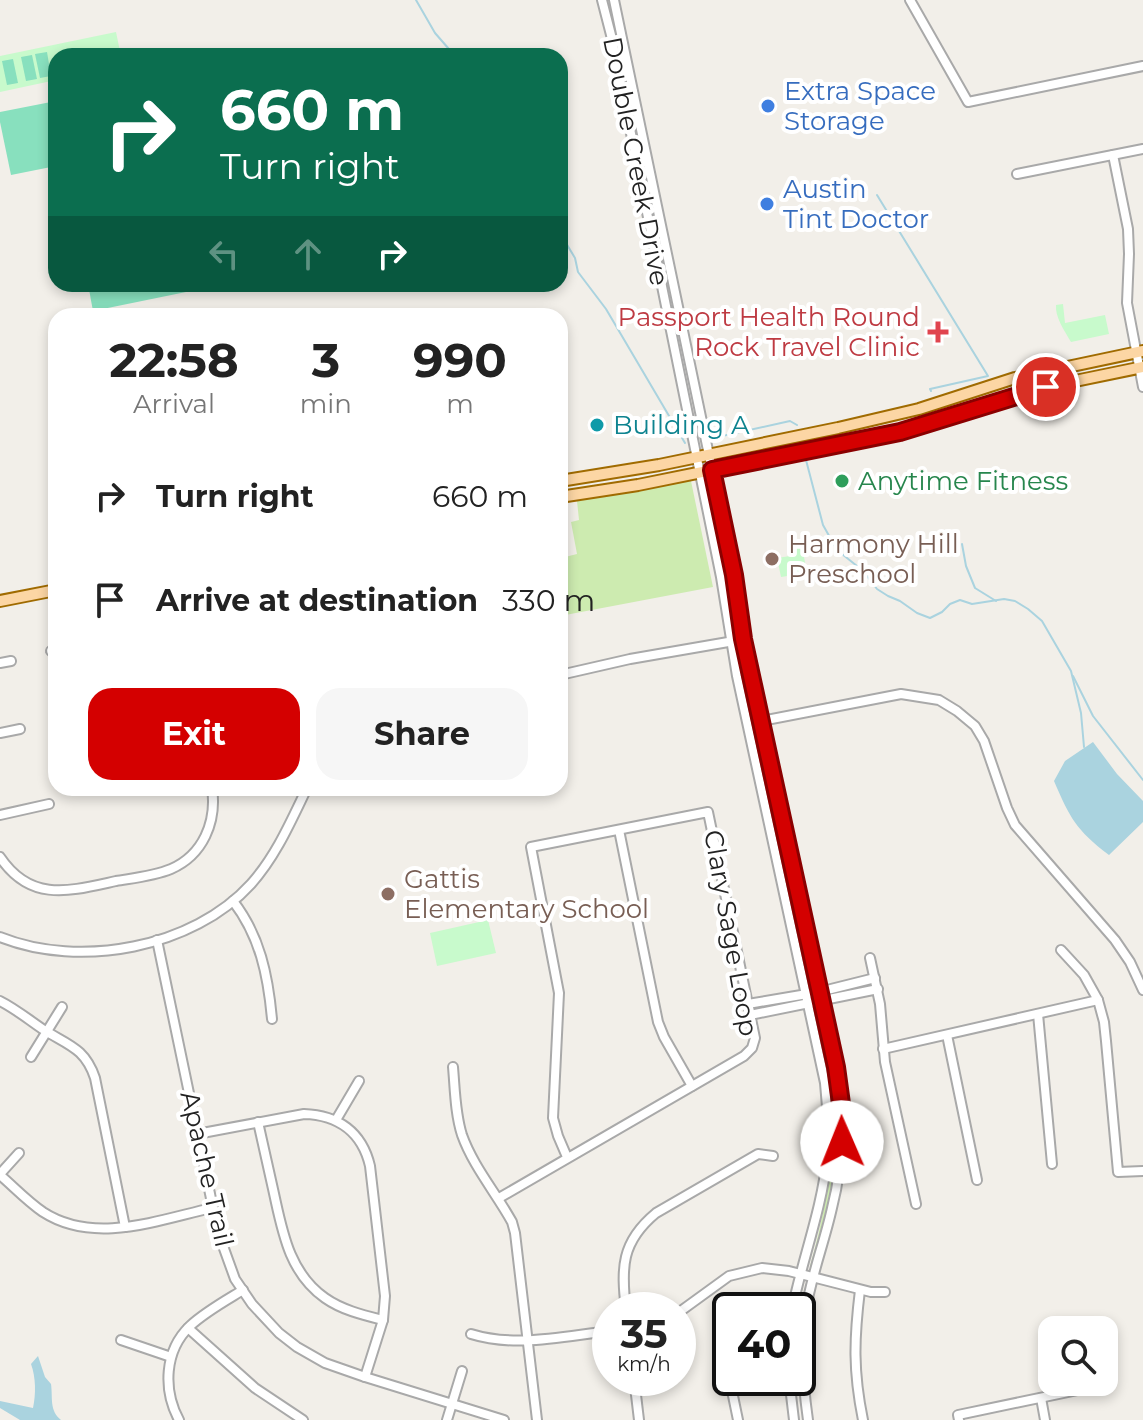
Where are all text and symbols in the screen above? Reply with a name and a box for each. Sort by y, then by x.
street label: Double Creek Drive [596,34,676,288]
place label: Extra Space Storage [784,75,936,137]
text: 660 m [220,76,404,144]
icon: right [88,80,192,184]
marker: Extra Space Storage [759,97,777,115]
text: Turn right [220,144,400,188]
place label: Austin Tint Doctor [783,173,929,235]
marker: Austin Tint Doctor [758,195,776,213]
icon: left [202,232,246,276]
icon: ahead [286,232,330,276]
icon: right [370,232,414,276]
place label: Passport Health Round Rock Travel Clinic [618,301,920,363]
marker: Passport Health Round Rock Travel Clinic [927,321,949,343]
text: 22:58 [109,331,239,389]
text: 3 [312,331,340,389]
text: 990 [413,331,507,389]
pin [1012,353,1080,421]
icon: arrive [1024,365,1068,409]
text: Arrival [133,388,215,420]
text: min [300,388,352,420]
text: m [446,388,474,420]
place label: Building A [613,409,750,441]
marker: Building A [588,416,606,434]
place label: Anytime Fitness [858,465,1068,497]
marker: Anytime Fitness [833,472,851,490]
icon: right [88,474,132,518]
text: Turn right [156,478,313,515]
text: 660 m [432,478,528,515]
place label: Harmony Hill Preschool [788,528,959,590]
marker: Harmony Hill Preschool [763,550,781,568]
icon: arrive [88,578,132,622]
text: Arrive at destination [156,582,478,619]
text: 330 m [502,582,595,619]
button: Exit [88,688,300,780]
button: Share [316,688,528,780]
street label: Clary Sage Loop [697,827,765,1039]
place label: Gattis Elementary School [404,863,649,925]
marker: Gattis Elementary School [379,885,397,903]
street label: Apache Trail [173,1088,241,1250]
position arrow [800,1100,884,1184]
speed limit sign: 40 [712,1292,816,1396]
text: 35 [620,1309,668,1358]
map controls [1038,1316,1118,1396]
button: search [1038,1316,1118,1396]
text: km/h [617,1352,671,1376]

